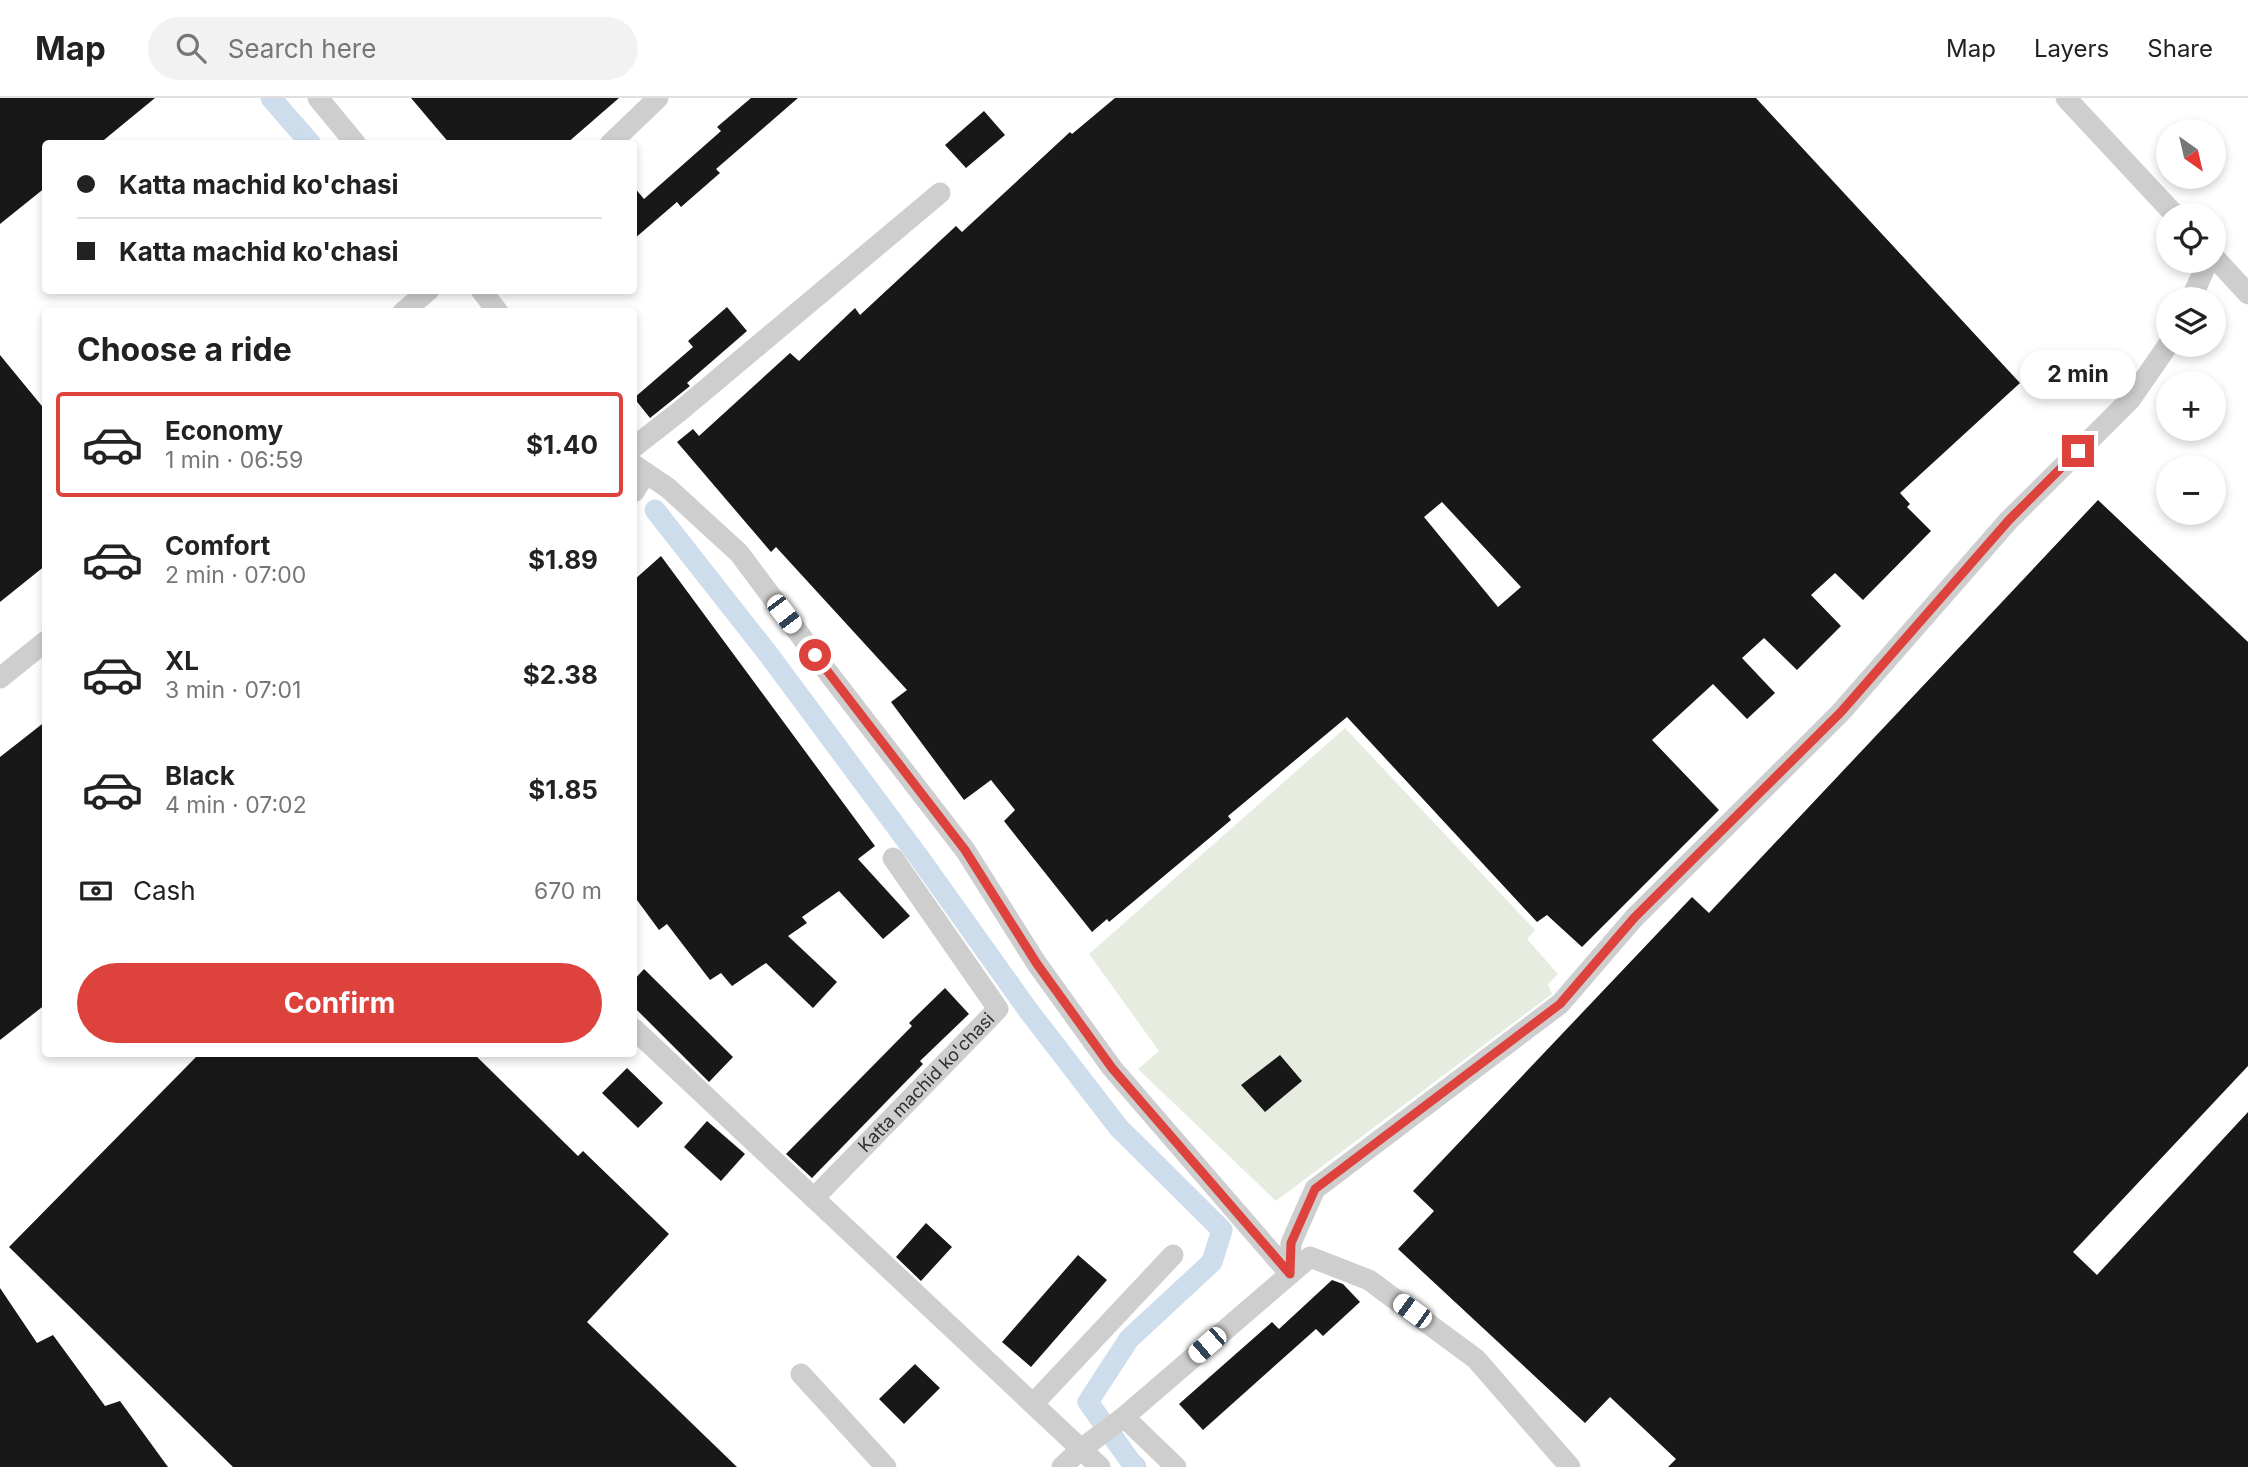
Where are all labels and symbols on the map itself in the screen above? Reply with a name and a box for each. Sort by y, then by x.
north arrow [2156,119,2226,189]
callout: 2 min [2020,350,2136,398]
route end [2062,435,2094,467]
car [763,591,806,637]
route start [799,639,831,671]
street label: Katta machid ko'chasi [853,1008,998,1156]
car [1389,1290,1436,1332]
car [1185,1323,1230,1367]

